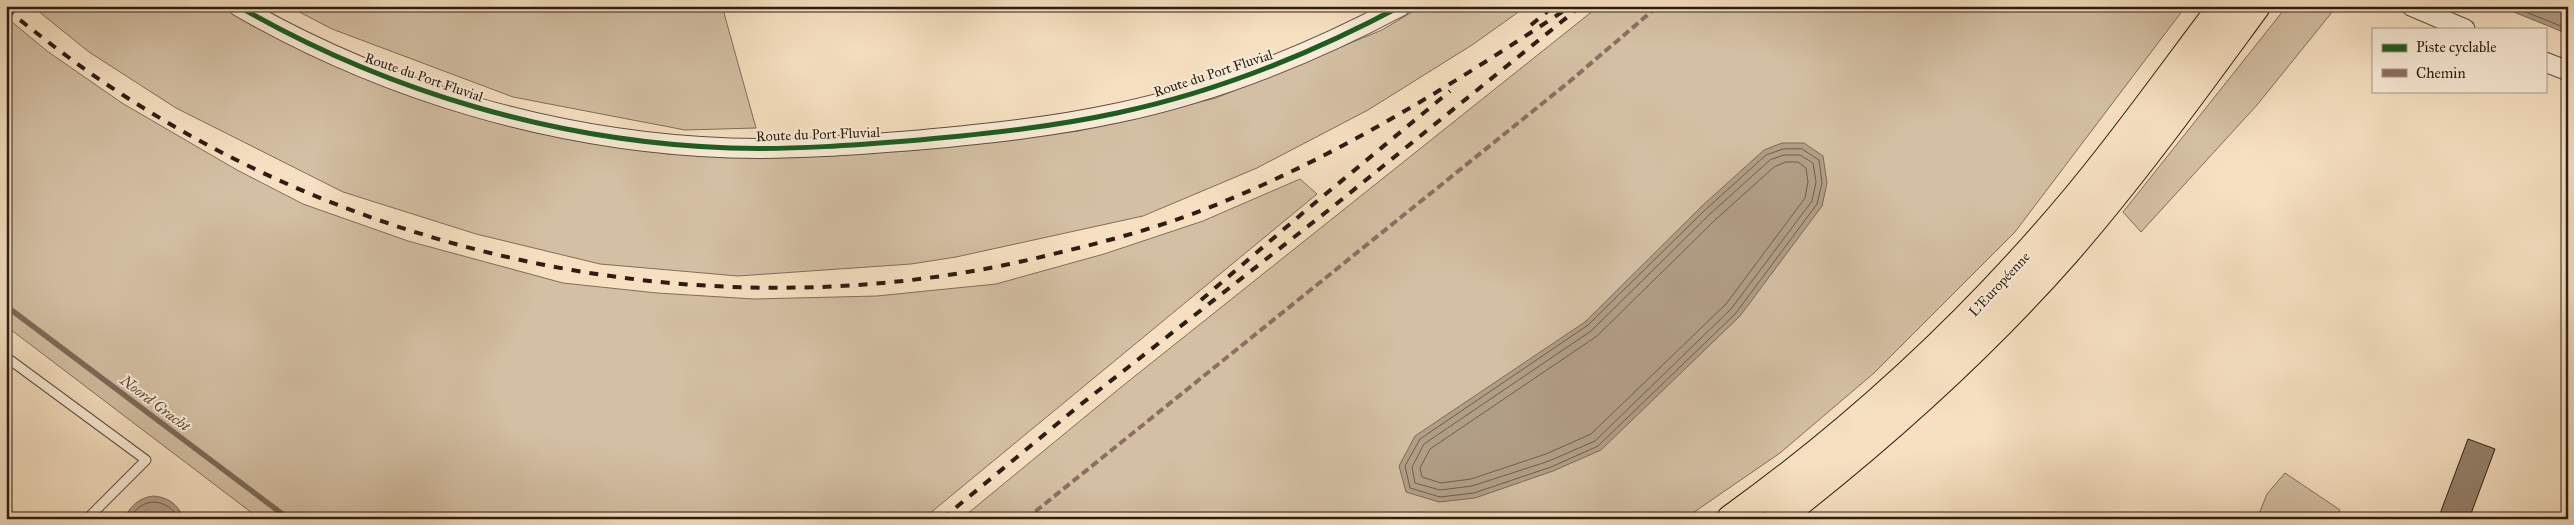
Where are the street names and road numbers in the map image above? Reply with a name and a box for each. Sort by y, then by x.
street label: Route du Port Fluvial [1151,46,1275,101]
street label: Route du Port Fluvial [362,49,486,106]
street label: Route du Port Fluvial [756,124,881,145]
street label: L'Européenne [1965,248,2034,320]

